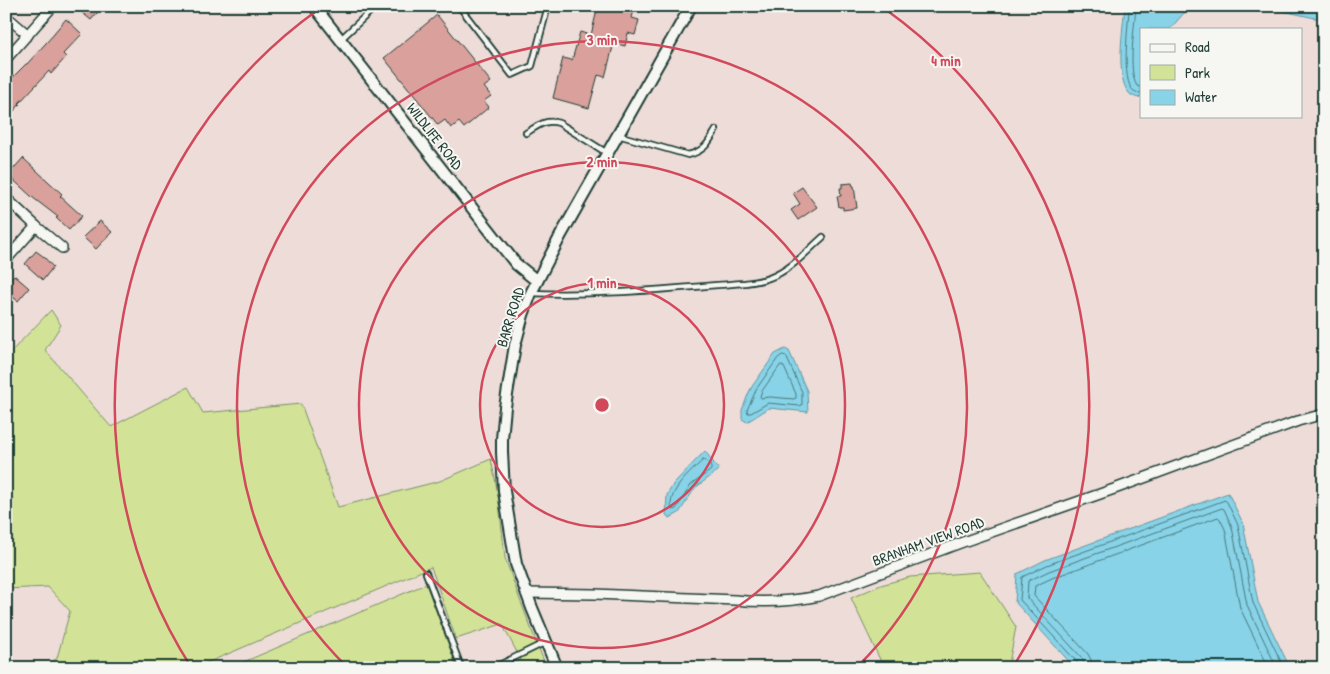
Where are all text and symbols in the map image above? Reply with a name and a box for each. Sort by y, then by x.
legend [1140,28,1302,118]
text: 3 min [587,29,617,50]
text: Road [1185,36,1210,57]
text: 4 min [931,50,961,71]
text: Park [1185,62,1210,83]
text: Water [1185,86,1217,107]
street label: WILDLIFE ROAD [402,98,468,175]
text: 2 min [587,151,618,172]
text: 1 min [587,272,617,293]
street label: BARR ROAD [491,284,529,350]
centre of rings [593,396,611,414]
street label: BRANHAM VIEW ROAD [869,511,988,571]

